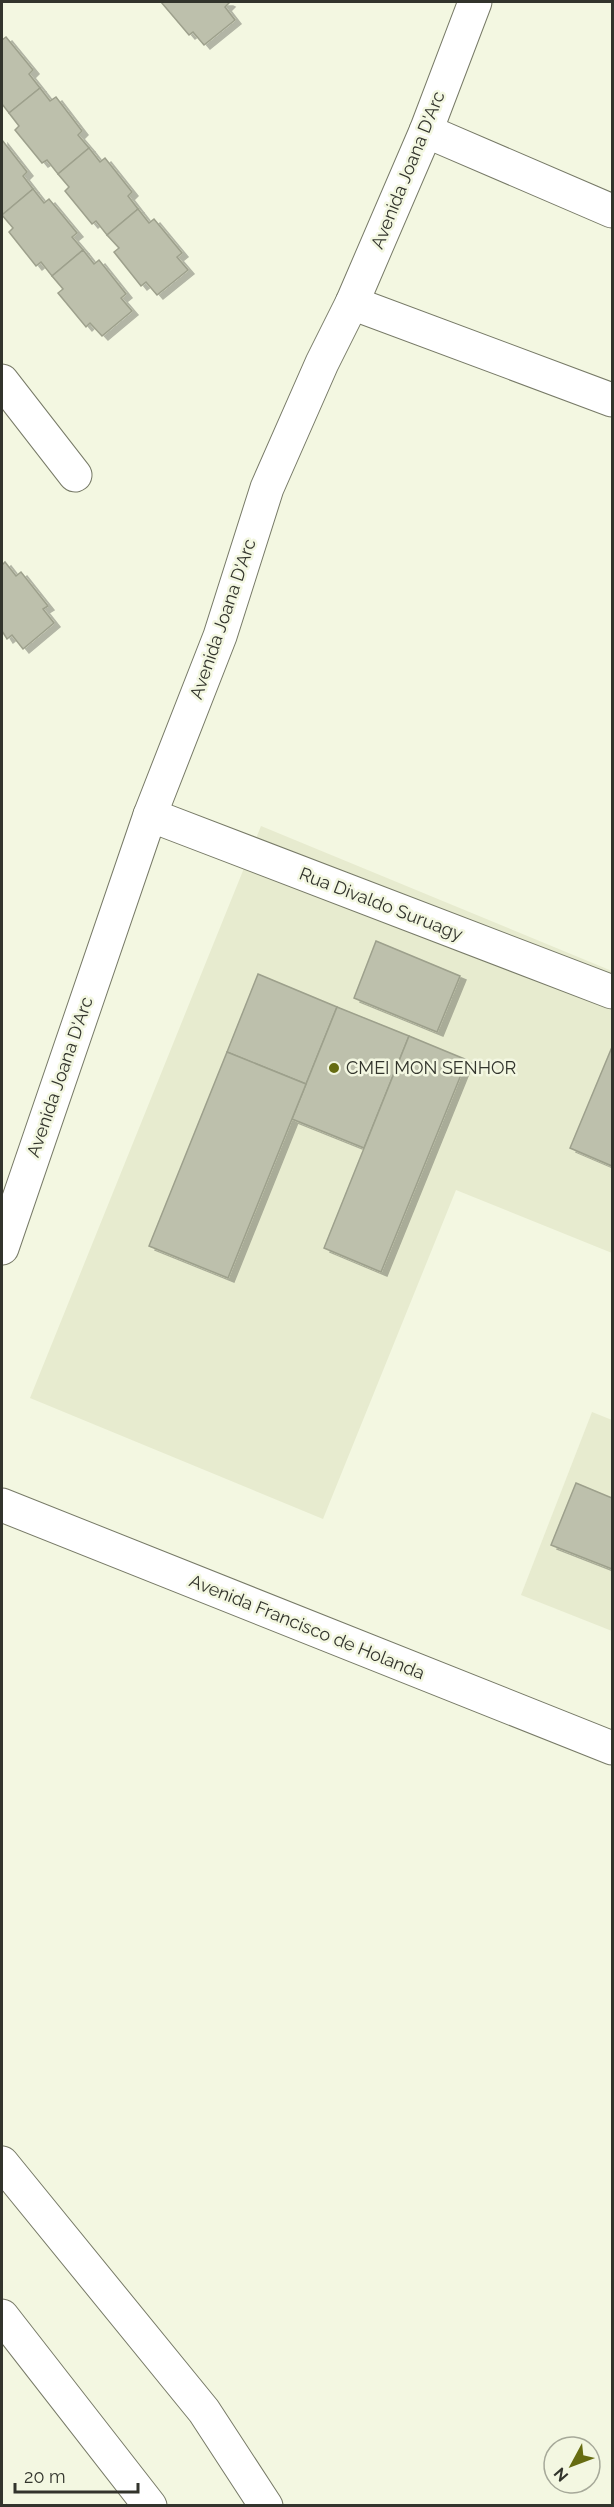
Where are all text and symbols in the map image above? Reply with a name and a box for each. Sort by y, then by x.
street label: Avenida Joana D'Arc [366,88,449,252]
street label: Avenida Joana D'Arc [185,536,260,702]
street label: Rua Divaldo Suruagy [296,863,466,944]
street label: Avenida Joana D'Arc [22,994,97,1160]
place label: CMEI MON SENHOR [346,1057,517,1078]
marker: CMEI MON SENHOR [327,1061,341,1075]
street label: Avenida Francisco de Holanda [186,1570,428,1683]
north arrow [542,2435,602,2495]
scale bar [15,2456,138,2494]
text: N [550,2464,572,2485]
text: 20 m [24,2466,66,2487]

